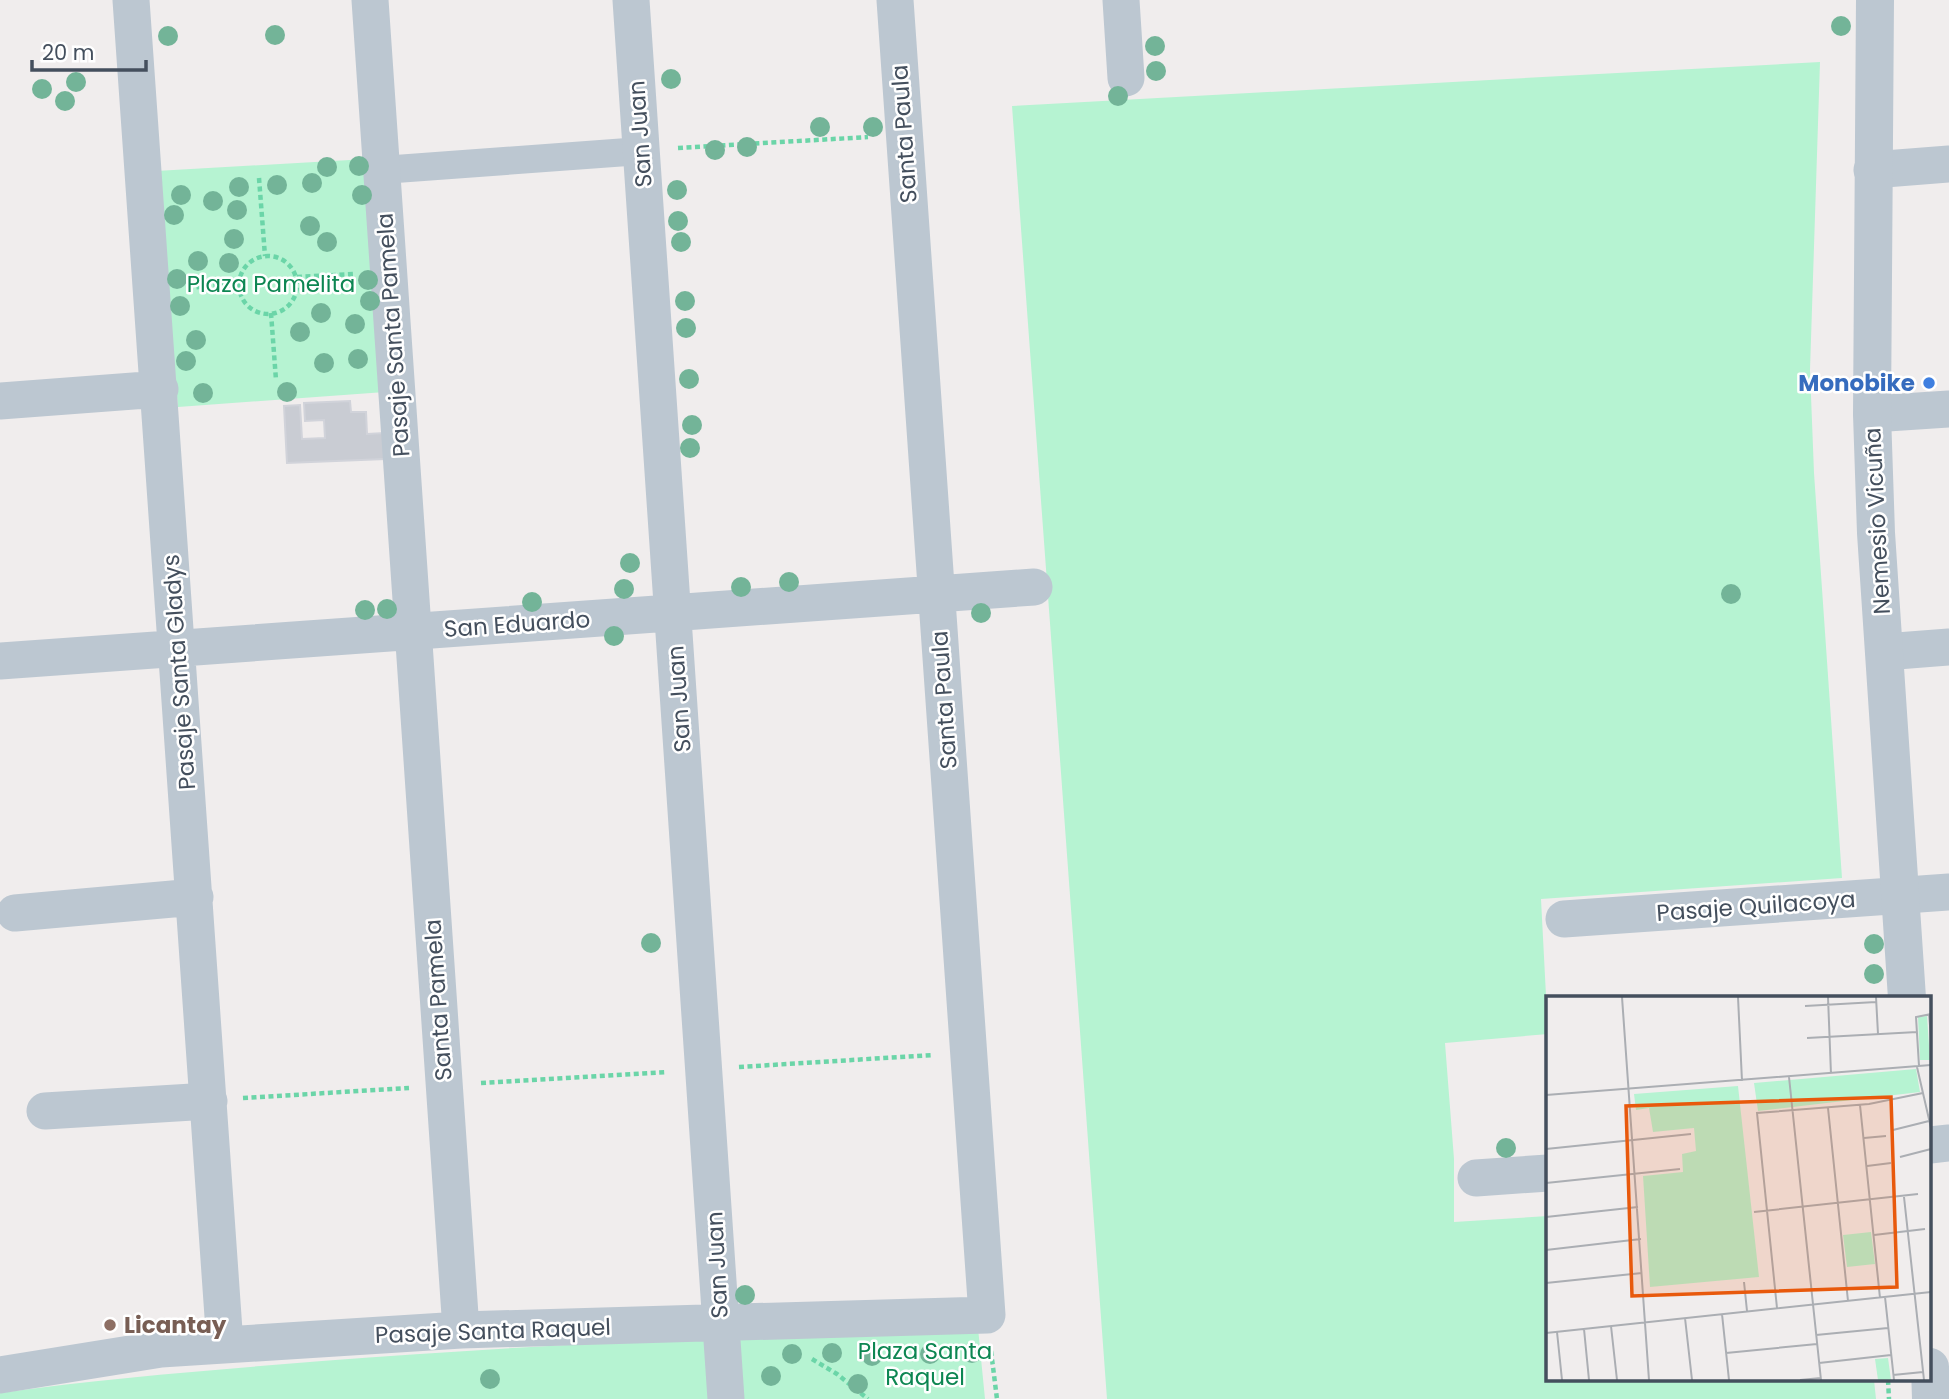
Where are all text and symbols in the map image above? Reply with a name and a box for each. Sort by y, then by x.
scale bar [32,28,145,72]
text: 20 m [42,38,95,67]
street label: Santa Paula [883,64,925,204]
street label: San Juan [620,79,660,189]
street label: Pasaje Santa Pamela [369,212,417,458]
park label: Plaza Pamelita [187,268,355,300]
place label: Monobike [1798,367,1915,399]
marker: Monobike [1921,375,1937,391]
street label: Nemesio Vicuña [1856,427,1898,615]
street label: Pasaje Santa Gladys [155,553,203,791]
street label: San Eduardo [443,603,591,645]
street label: Santa Paula [923,630,965,770]
street label: San Juan [659,644,699,754]
street label: Pasaje Quilacoya [1655,883,1857,929]
street label: Santa Pamela [416,918,460,1082]
inset map [1546,996,1932,1382]
street label: San Juan [698,1211,736,1319]
place label: Licantay [124,1309,227,1341]
street label: Pasaje Santa Raquel [374,1311,612,1351]
marker: Licantay [102,1317,118,1333]
park label: Plaza Santa Raquel [858,1335,992,1393]

